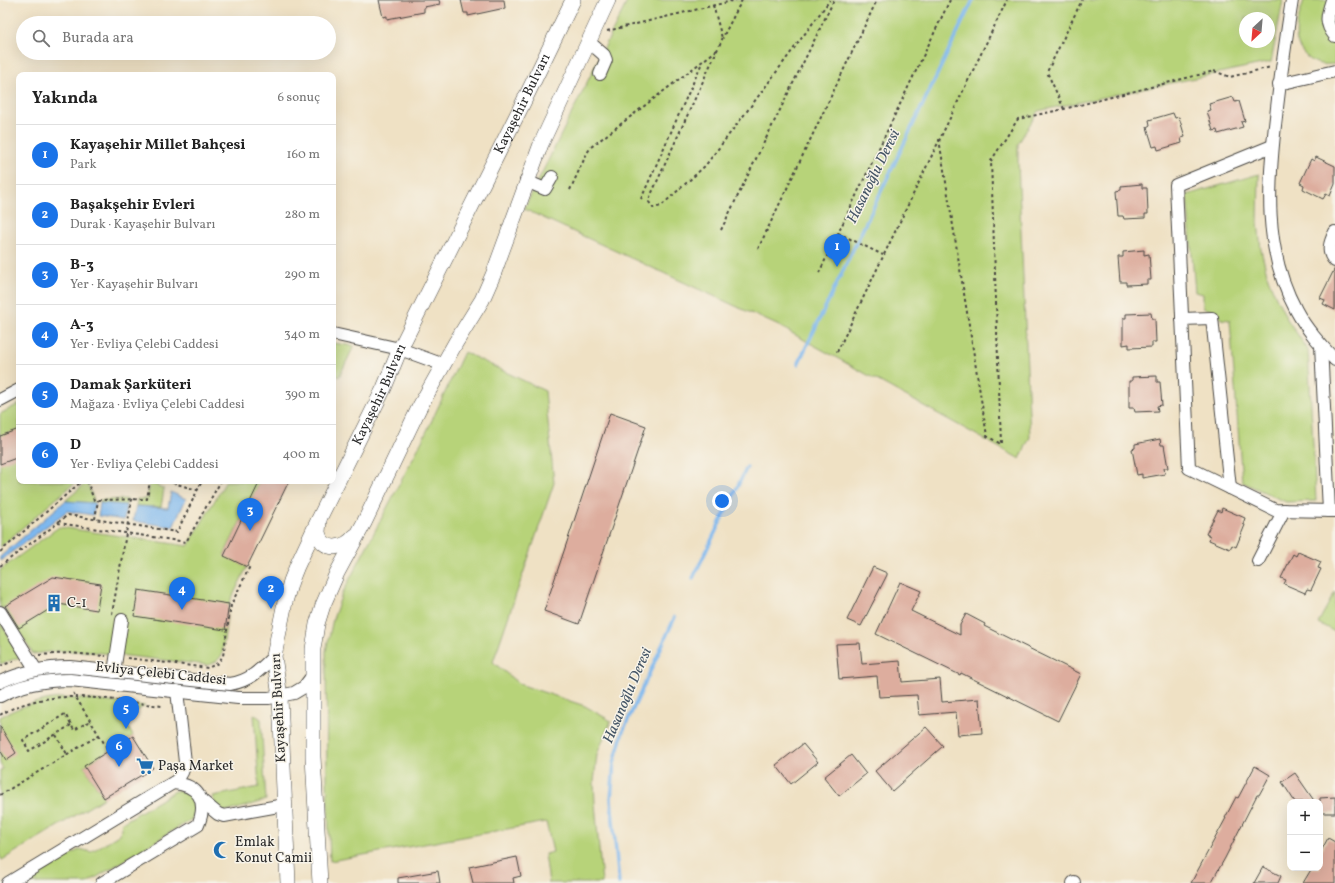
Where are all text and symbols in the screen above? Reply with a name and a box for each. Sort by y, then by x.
north arrow [1239,12,1275,48]
search box [16,16,336,60]
icon: search [30,27,52,49]
text: Burada ara [62,28,134,49]
street label: Kayaşehir Bulvarı [489,50,555,157]
text: Yakında [32,87,98,110]
text: 6 sonuç [277,89,320,107]
water label: Hasanoğlu Deresi [842,126,906,227]
text: Kayaşehir Millet Bahçesi [70,135,246,156]
text: 1 [42,146,48,164]
text: 160 m [286,146,320,164]
text: Park [70,156,97,174]
text: Başakşehir Evleri [70,195,195,216]
text: 2 [42,206,48,224]
text: 280 m [284,206,320,224]
text: Durak · Kayaşehir Bulvarı [70,216,215,234]
pin: 1 [824,234,850,267]
text: B-3 [70,255,94,276]
text: 3 [42,266,48,284]
text: 290 m [284,266,320,284]
text: Yer · Kayaşehir Bulvarı [70,276,198,294]
text: A-3 [70,315,94,336]
text: 4 [41,326,49,344]
text: 340 m [284,326,320,344]
text: Yer · Evliya Çelebi Caddesi [70,336,219,354]
street label: Kayaşehir Bulvarı [348,340,411,448]
text: Damak Şarküteri [70,375,192,396]
text: 5 [42,386,48,404]
text: 390 m [285,386,320,404]
text: Mağaza · Evliya Çelebi Caddesi [70,396,245,414]
text: D [70,435,81,456]
text: 6 [41,446,49,464]
text: 400 m [283,446,320,464]
text: Yer · Evliya Çelebi Caddesi [70,456,219,474]
your location [712,491,732,511]
pin: 3 [237,498,263,531]
pin: 2 [258,576,284,609]
pin: 4 [169,577,195,610]
building icon: C-1 [44,593,64,613]
place label: C-1 [67,594,87,613]
water label: Hasanoğlu Deresi [598,645,658,747]
street label: Kayaşehir Bulvarı [267,653,291,763]
street label: Evliya Çelebi Caddesi [95,658,227,690]
pin: 5 [113,696,139,729]
pin: 6 [106,734,132,767]
supermarket icon: Paşa Market [135,756,155,776]
place label: Paşa Market [158,757,234,776]
map controls [1287,799,1323,871]
button: + [1287,799,1323,835]
place label: Emlak Konut Camii [235,833,312,868]
button: − [1287,835,1323,871]
mosque icon: Emlak Konut Camii [212,840,232,860]

